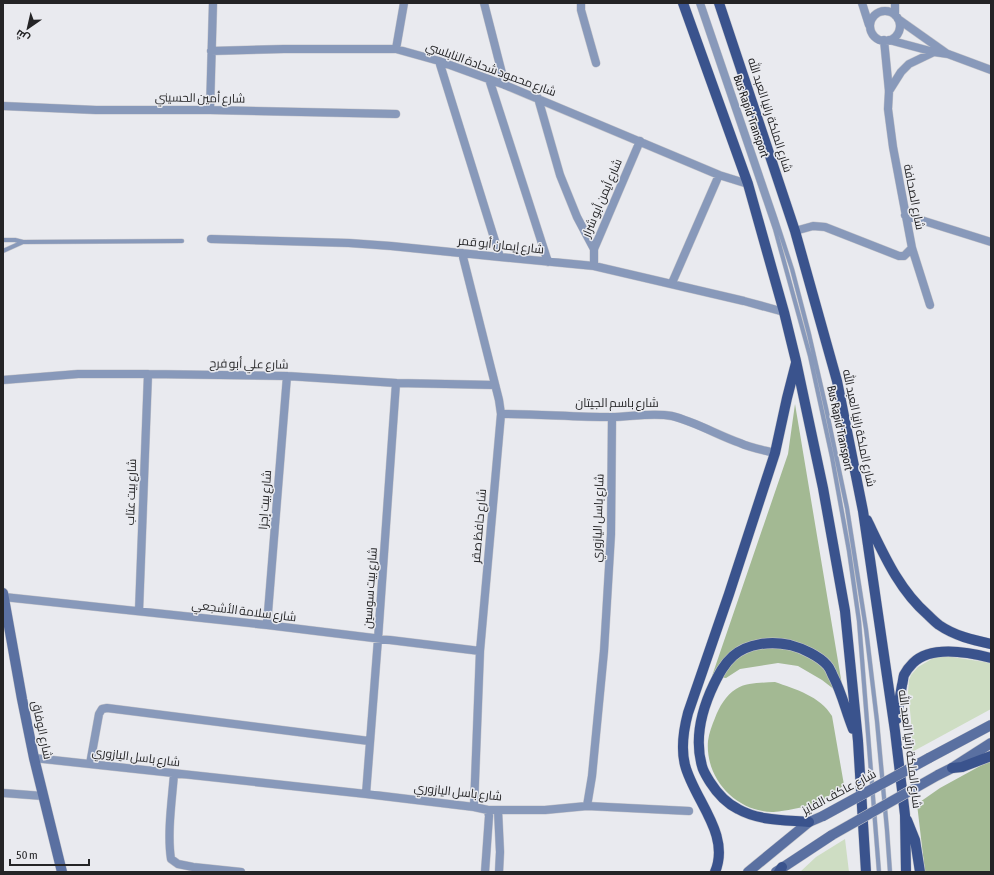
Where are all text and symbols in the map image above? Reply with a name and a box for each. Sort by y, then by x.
north arrow [8,8,48,48]
text: ش [13,27,32,45]
street label: شارع محمود شحادة النابلسي [423,39,558,102]
street label: شارع الملكة رانيا العبد الله [744,56,796,174]
street label: Bus Rapid Transport [730,73,772,160]
street label: شارع أمين الحسيني [155,89,245,109]
street label: شارع أيمن أبو شرار [578,156,626,241]
street label: شارع الصحافة [900,163,927,231]
street label: شارع إيمان أبو قمر [456,232,545,257]
street label: شارع علي أبو فرح [209,355,289,375]
street label: شارع الملكة رانيا العبد الله [839,368,879,488]
street label: Bus Rapid Transport [824,384,856,472]
street label: شارع باسم الجيتان [575,396,659,411]
street label: شارع بيت عتاب [123,458,140,526]
street label: شارع بيت إجزا [256,470,275,530]
street label: شارع باسل اليازوري [589,473,610,563]
street label: شارع حافظ صقر [469,488,490,565]
street label: شارع بيت سوسين [360,547,381,629]
street label: شارع سلامة الأشجعي [190,598,297,627]
street label: شارع الملكة رانيا العبد الله [895,689,925,809]
street label: شارع الوفاق [28,699,55,761]
street label: شارع باسل اليازوري [91,745,181,772]
street label: شارع عاكف الفايز [799,767,879,819]
street label: شارع باسل اليازوري [413,780,503,807]
scale bar [10,841,89,867]
text: 50 m [16,848,38,862]

